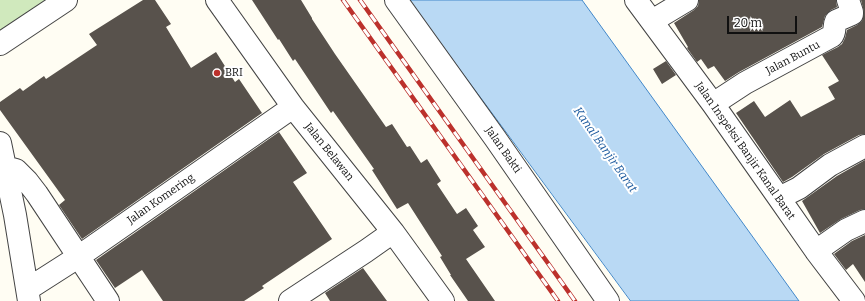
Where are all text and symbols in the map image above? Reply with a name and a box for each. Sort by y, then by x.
scale bar [729,8,799,34]
text: 20 m [734,16,762,30]
street label: Jalan Buntu [764,38,822,78]
place label: BRI [225,66,243,80]
marker: BRI [212,68,222,78]
street label: Jalan Inspeksi Banjir Kanal Barat [692,80,798,222]
water label: Kanal Banjir Barat [570,105,640,195]
street label: Jalan Belawan [302,120,356,184]
street label: Jalan Bakti [482,124,524,176]
street label: Jalan Komering [125,171,197,227]

